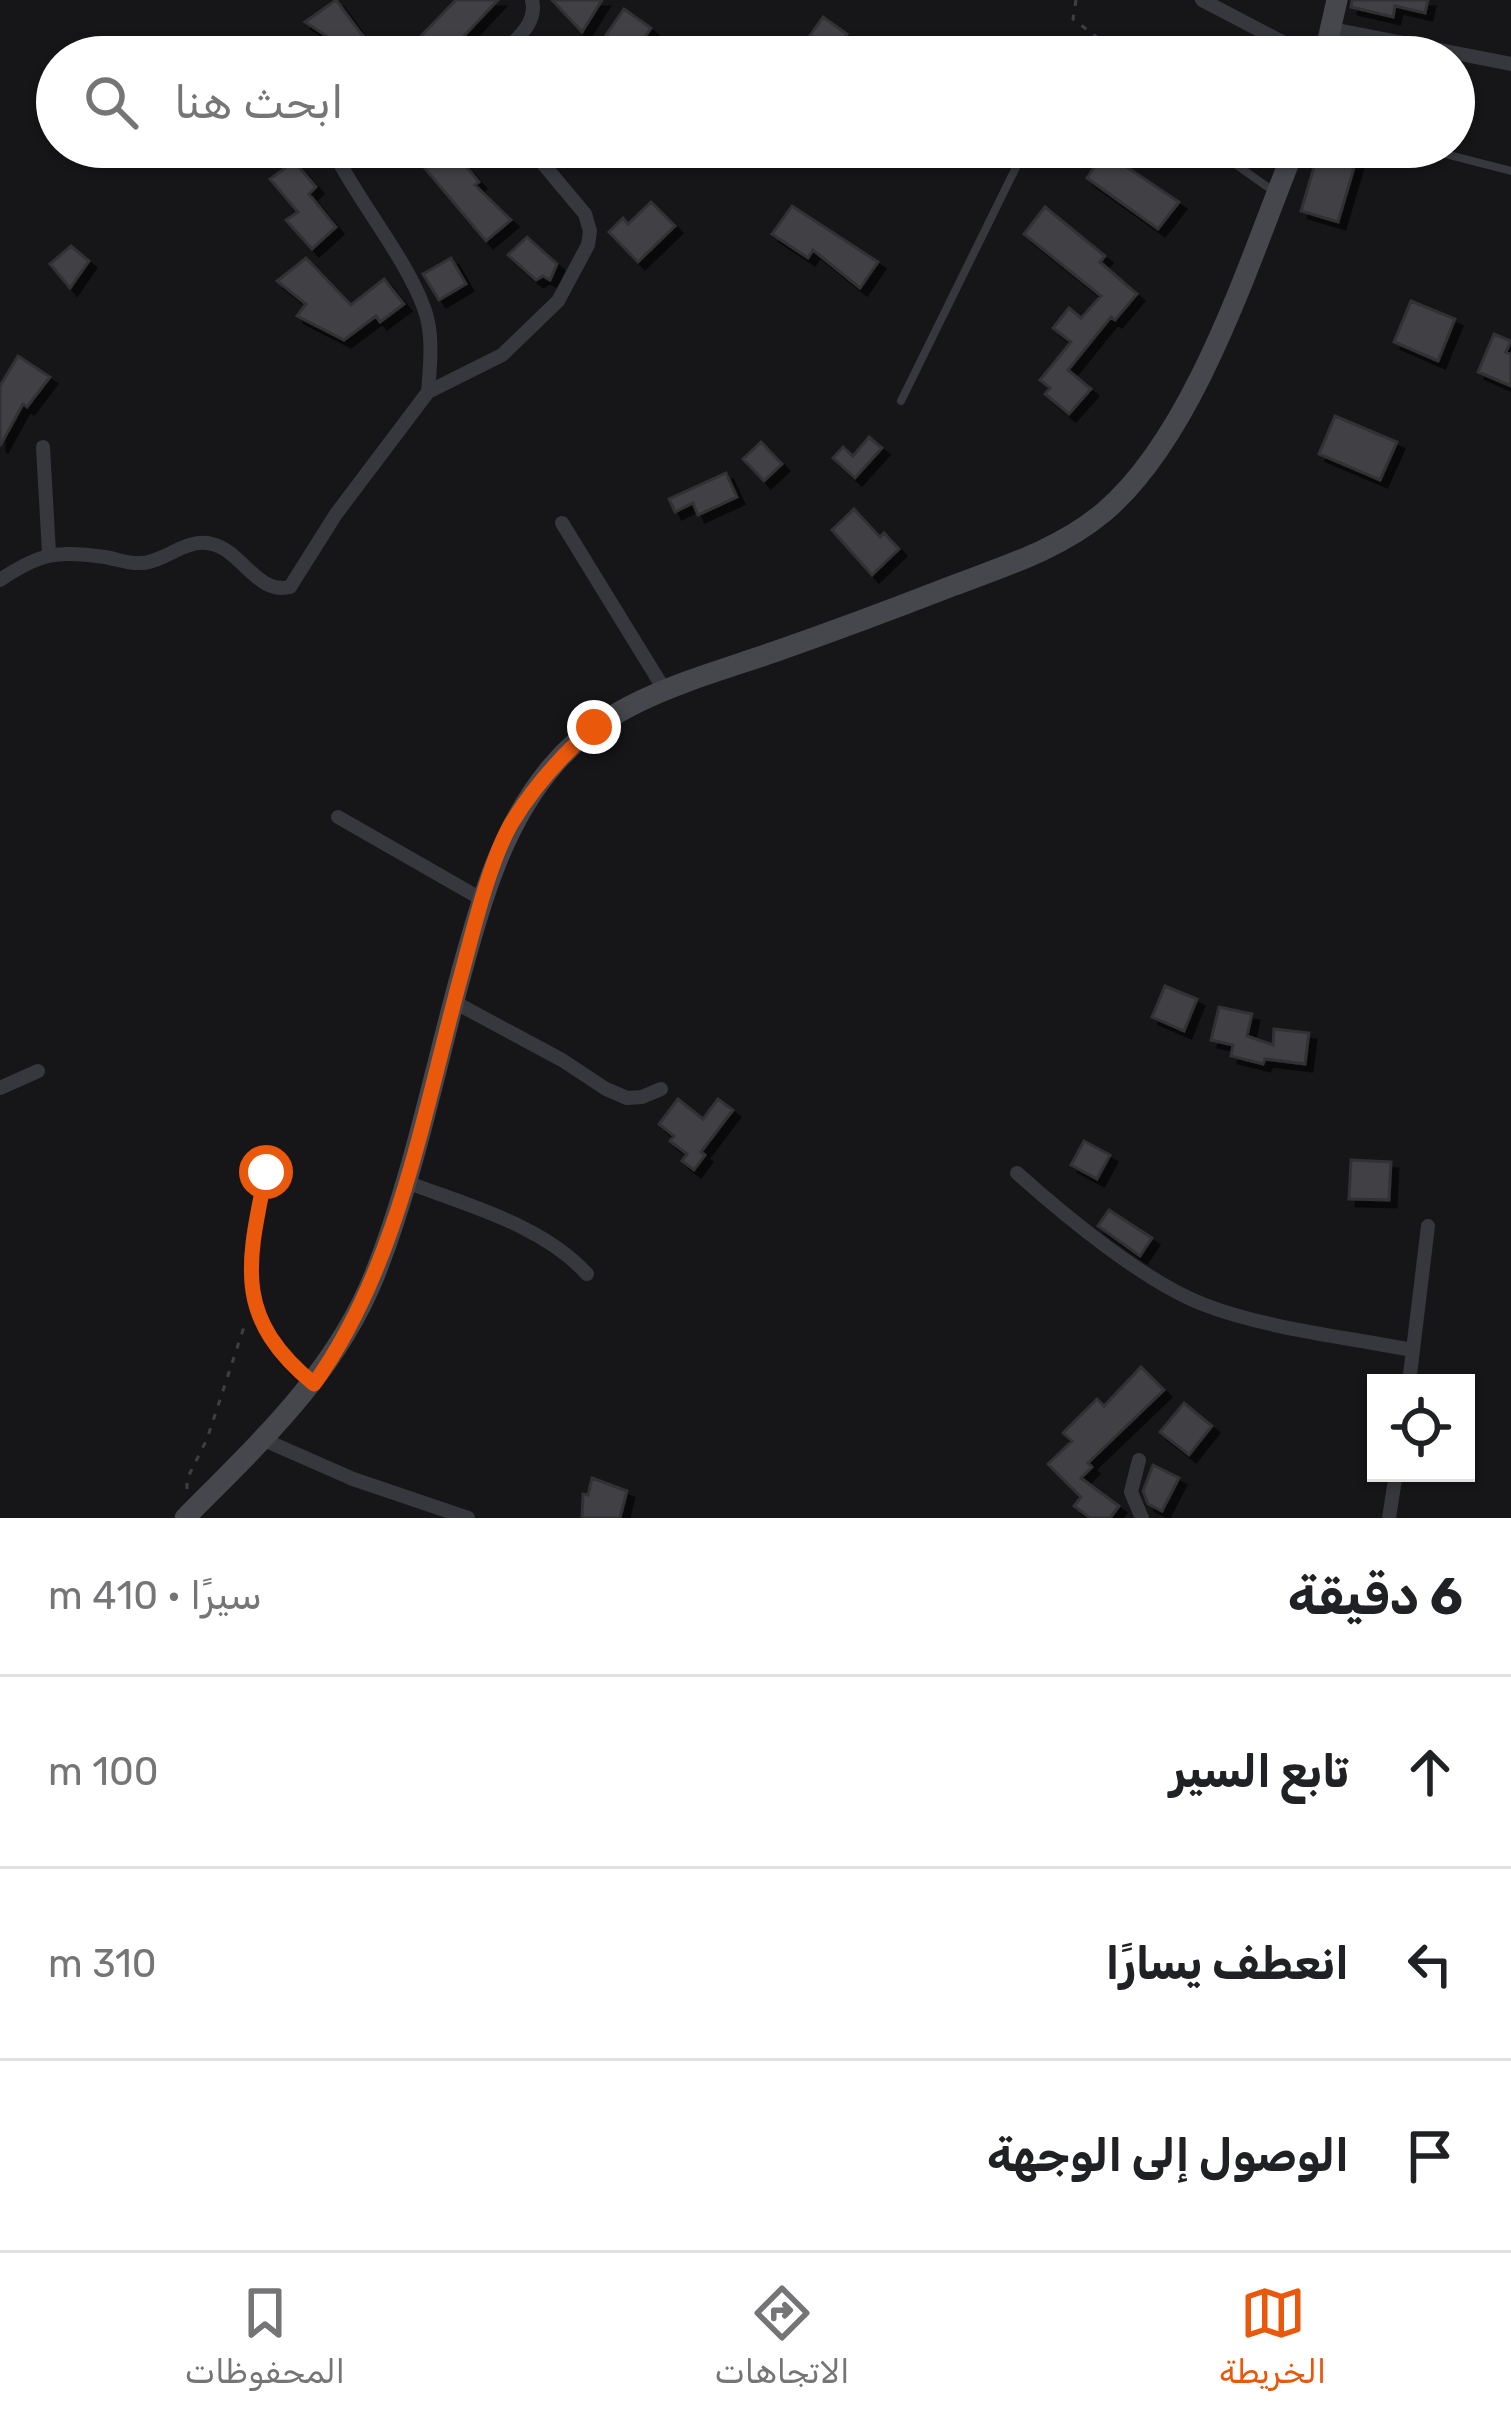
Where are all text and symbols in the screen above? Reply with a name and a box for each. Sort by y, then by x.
search box [36,36,1475,168]
icon: search [78,69,144,135]
text: ابحث هنا [174,76,344,129]
route end [567,700,621,754]
route start [239,1145,293,1199]
map controls [1367,1374,1475,1482]
button: locate [1367,1374,1475,1482]
text: 6 دقيقة [1288,1566,1463,1627]
text: سيرًا · 410 m [48,1573,262,1619]
icon: ahead [1397,1739,1463,1805]
text: تابع السير [1169,1745,1349,1798]
text: 100 m [48,1749,158,1795]
icon: left [1397,1931,1463,1997]
text: انعطف يسارًا [1105,1937,1349,1990]
text: 310 m [48,1941,156,1987]
icon: arrive [1397,2123,1463,2189]
text: الوصول إلى الوجهة [987,2129,1349,2182]
tab: المحفوظات [185,2280,345,2391]
tab: الاتجاهات [714,2280,850,2391]
tab: الخريطة [1219,2280,1326,2391]

